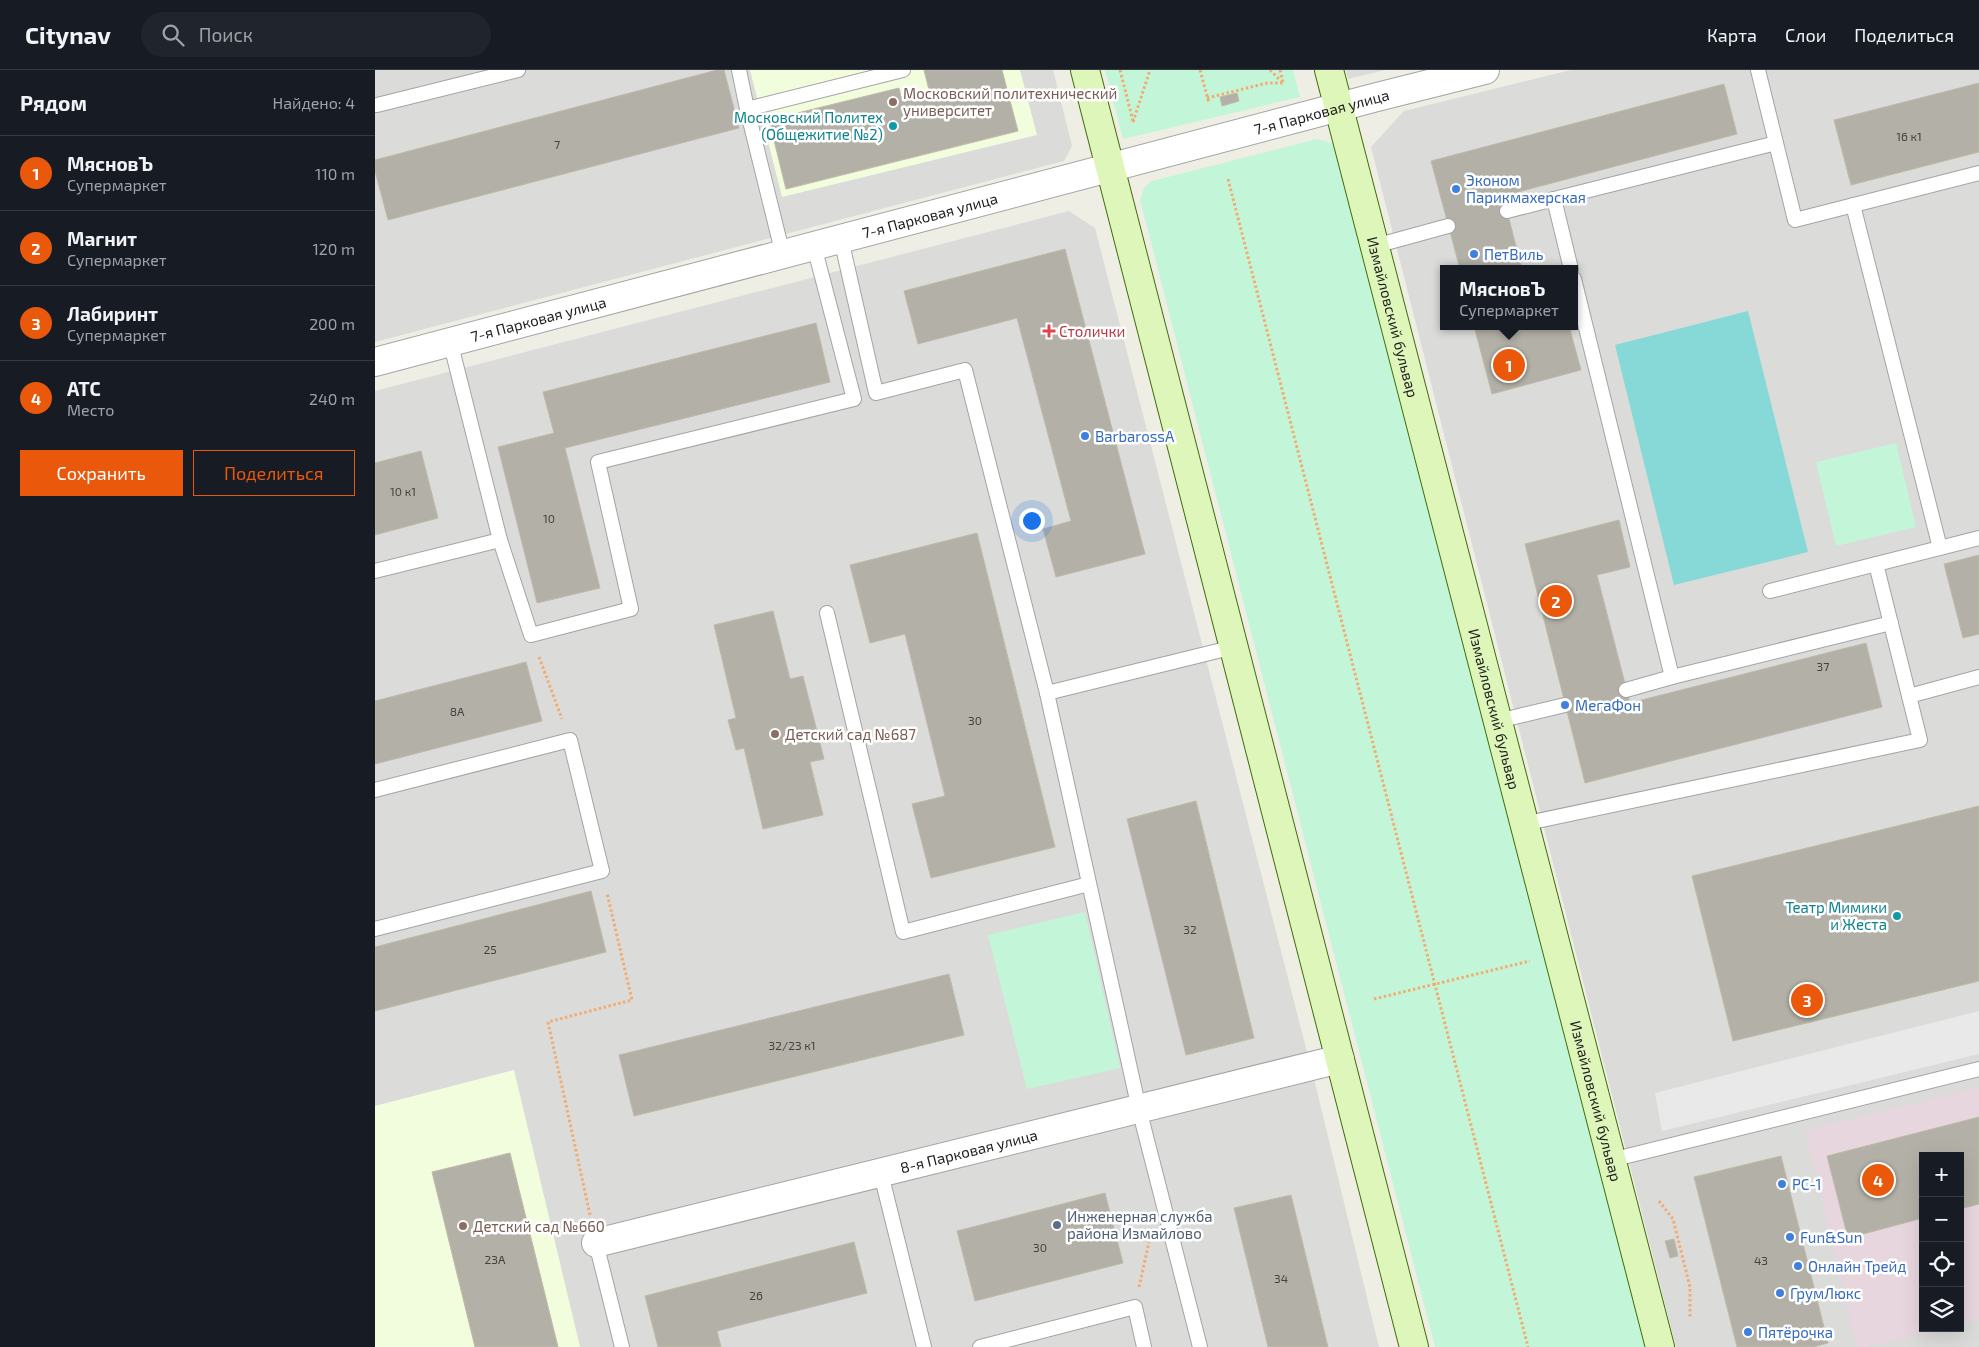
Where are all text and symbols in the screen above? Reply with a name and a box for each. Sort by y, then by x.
search box [141,12,491,57]
text: Citynav [25,20,111,49]
icon: search [159,21,187,49]
text: Поиск [199,23,253,46]
text: Карта [1707,24,1757,46]
text: Слои [1785,24,1826,46]
text: Поделиться [1854,24,1954,46]
place label: Московский политехнический университет [903,84,1117,120]
street label: 7-я Парковая улица [1252,85,1391,138]
text: Рядом [20,90,87,115]
text: Найдено: 4 [272,93,355,112]
marker: Московский политехнический университет [887,96,899,108]
place label: Московский Политех (Общежитие №2) [734,108,883,143]
marker: Московский Политех (Общежитие №2) [887,120,899,132]
house number: 16 к1 [1896,129,1922,143]
house number: 7 [554,137,560,151]
text: МясновЪ [67,152,153,175]
text: 1 [33,164,39,183]
text: 110 m [315,164,355,183]
place label: Эконом Парикмахерская [1466,171,1586,206]
text: Супермаркет [67,175,166,194]
marker: Эконом Парикмахерская [1450,183,1462,195]
street label: 7-я Парковая улица [860,189,1000,242]
text: Магнит [67,227,137,250]
street label: Измайловский бульвар [1364,235,1422,399]
text: 2 [31,239,41,258]
text: 120 m [312,239,355,258]
place label: ПетВиль [1484,245,1544,263]
marker: ПетВиль [1468,248,1480,260]
text: Супермаркет [67,250,166,269]
popup [1440,265,1578,330]
text: МясновЪ [1459,277,1545,300]
street label: 7-я Парковая улица [469,292,608,345]
text: Супермаркет [1459,300,1559,319]
text: Лабиринт [67,302,158,325]
text: 3 [31,314,41,333]
text: 200 m [309,314,355,333]
place label: Столички [1059,322,1125,340]
text: Супермаркет [67,325,166,344]
marker: Столички [1043,325,1055,337]
pin: 1 [1493,346,1525,384]
text: АТС [67,377,101,400]
text: 4 [31,389,41,408]
text: 240 m [309,389,355,408]
text: Место [67,400,114,419]
place label: BarbarossA [1095,427,1175,445]
marker: BarbarossA [1079,430,1091,442]
button: Сохранить [20,450,183,496]
button: Поделиться [193,450,355,496]
house number: 10 к1 [390,484,416,498]
your location [1019,508,1045,534]
house number: 10 [543,511,555,525]
pin: 2 [1540,582,1572,620]
street label: Измайловский бульвар [1465,627,1524,791]
house number: 37 [1817,659,1829,673]
place label: МегаФон [1575,696,1641,714]
marker: МегаФон [1559,699,1571,711]
house number: 8А [450,704,465,718]
house number: 30 [968,713,982,727]
place label: Детский сад №687 [785,725,916,743]
marker: Детский сад №687 [769,728,781,740]
place label: Театр Мимики и Жеста [1785,898,1887,933]
marker: Театр Мимики и Жеста [1891,910,1903,922]
house number: 32 [1183,922,1197,936]
house number: 25 [483,942,497,956]
pin: 3 [1791,981,1823,1019]
street label: Измайловский бульвар [1567,1019,1626,1183]
house number: 32/23 к1 [769,1038,815,1052]
street label: 8-я Парковая улица [898,1125,1039,1176]
map controls [1919,1152,1964,1332]
button: + [1919,1152,1964,1197]
pin: 4 [1862,1161,1894,1199]
place label: PC-1 [1792,1175,1821,1193]
marker: PC-1 [1776,1178,1788,1190]
button: − [1919,1197,1964,1242]
place label: Инженерная служба района Измайлово [1067,1207,1213,1242]
place label: Детский сад №660 [473,1217,605,1235]
marker: Инженерная служба района Измайлово [1051,1219,1063,1231]
marker: Детский сад №660 [457,1220,469,1232]
place label: Fun&Sun [1800,1228,1862,1246]
marker: Fun&Sun [1784,1231,1796,1243]
house number: 30 [1033,1240,1047,1254]
button: locate [1919,1242,1964,1287]
house number: 23А [485,1252,506,1266]
house number: 43 [1754,1253,1768,1267]
place label: Онлайн Трейд [1808,1257,1906,1275]
marker: Онлайн Трейд [1792,1260,1804,1272]
house number: 34 [1274,1271,1288,1285]
place label: ГрумЛюкс [1790,1284,1861,1303]
marker: ГрумЛюкс [1774,1287,1786,1299]
button: layers [1919,1287,1964,1332]
house number: 26 [749,1288,763,1302]
place label: Пятёрочка [1758,1323,1833,1341]
marker: Пятёрочка [1742,1326,1754,1338]

